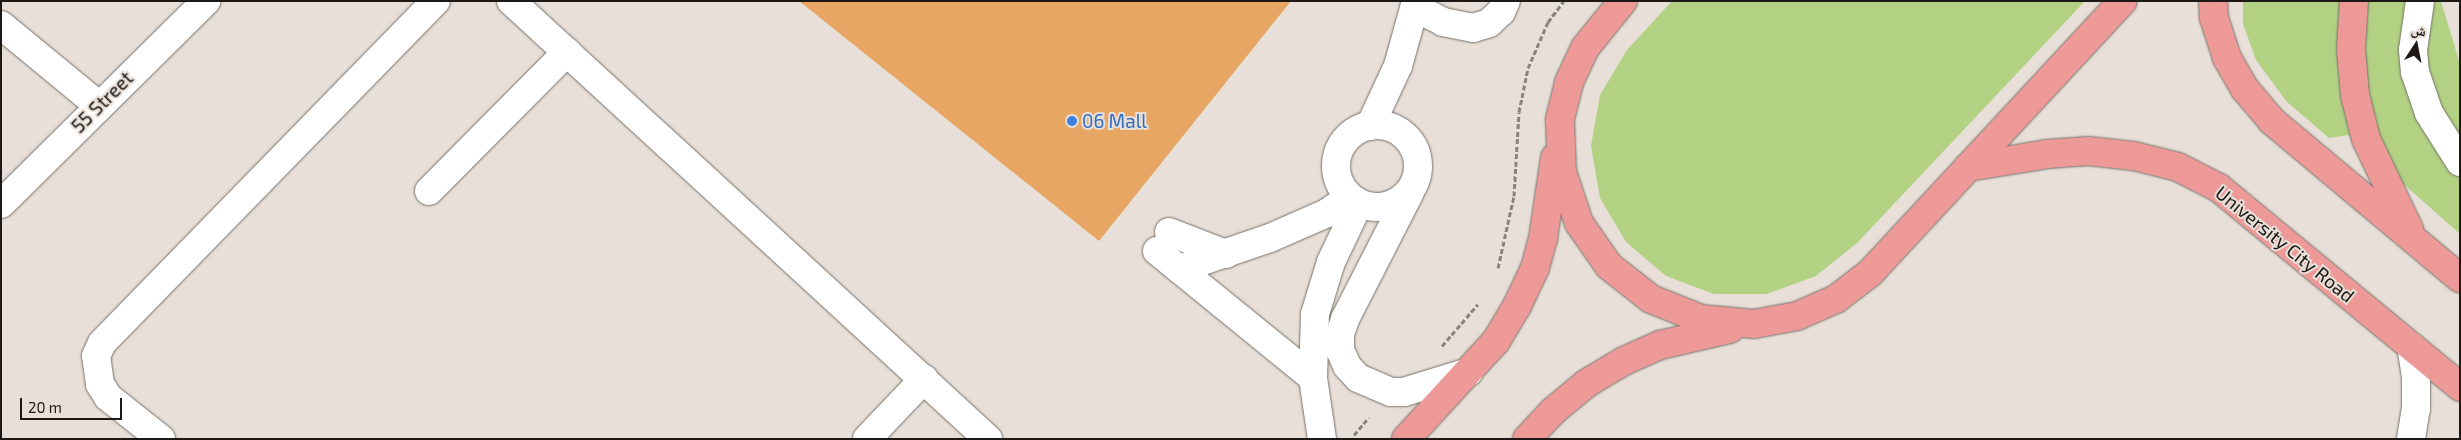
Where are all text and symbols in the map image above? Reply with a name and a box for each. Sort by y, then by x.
north arrow [2391,20,2441,70]
text: ش [2410,20,2428,40]
street label: 55 Street [67,67,137,137]
place label: 06 Mall [1082,110,1147,132]
marker: 06 Mall [1066,115,1078,127]
street label: University City Road [2211,181,2359,307]
scale bar [22,388,125,420]
text: 20 m [28,398,62,416]

